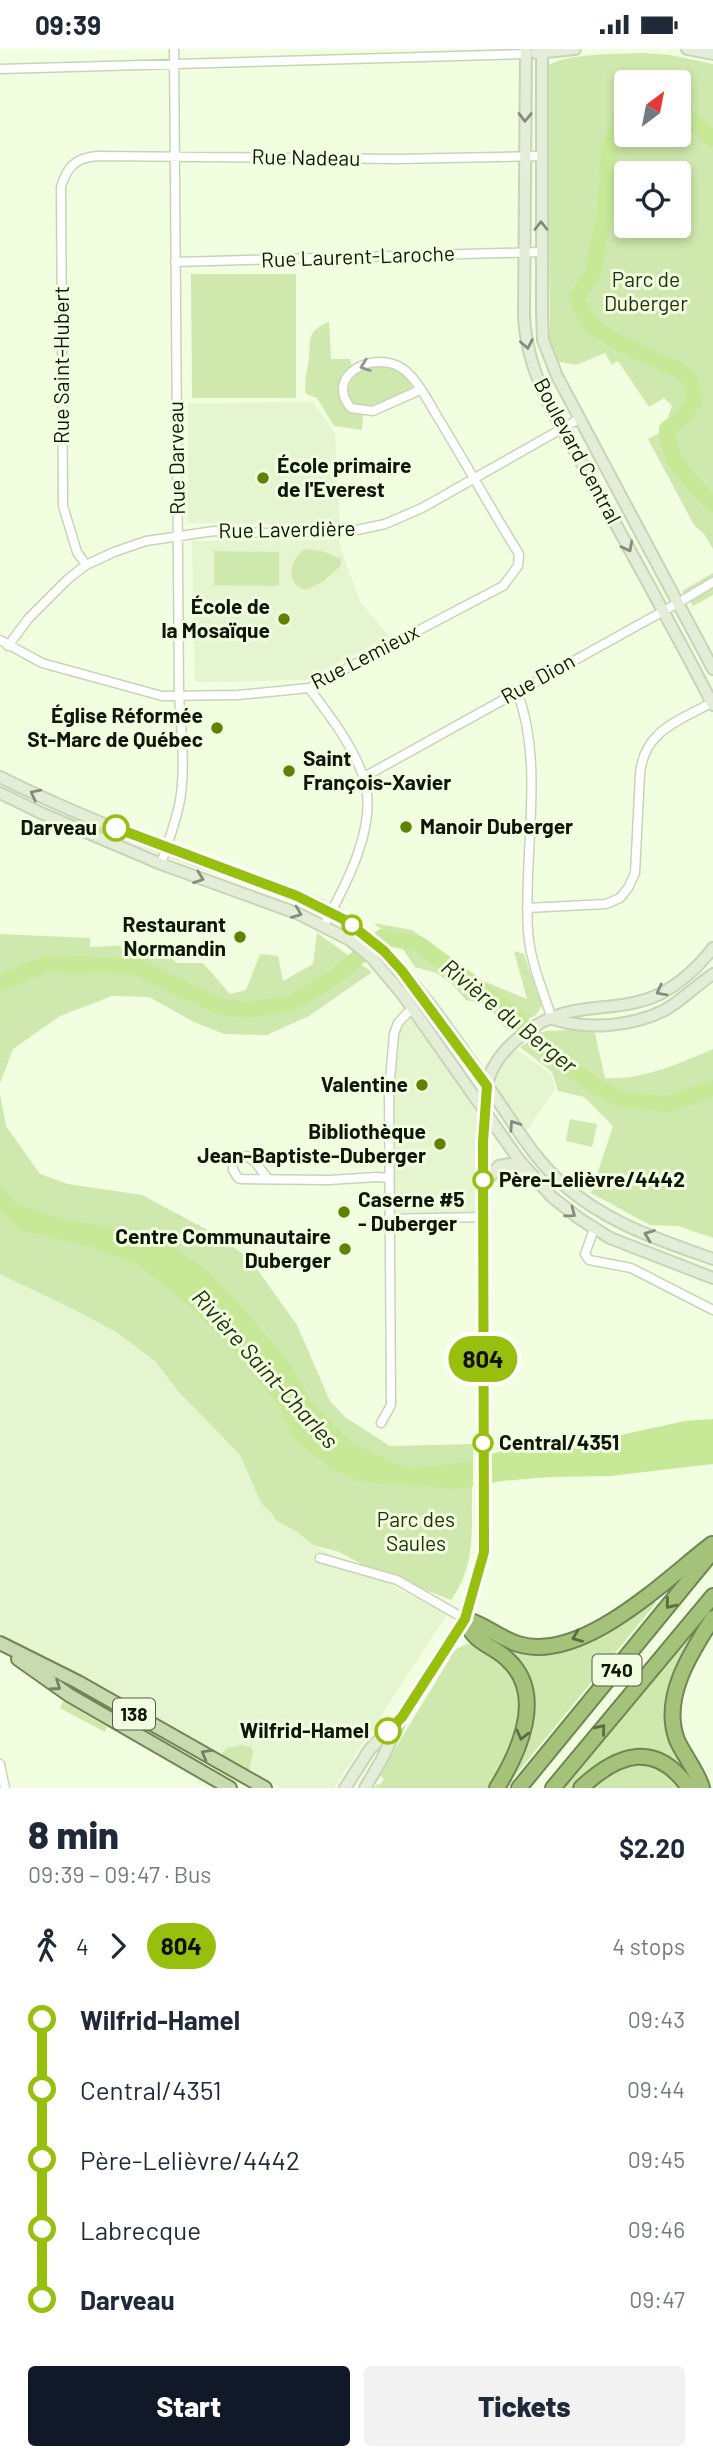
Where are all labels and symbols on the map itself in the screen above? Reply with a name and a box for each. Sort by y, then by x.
north arrow [614,70,691,147]
one-way arrow [517,112,533,123]
street label: Rue Nadeau [251,143,361,170]
one-way arrow [533,220,549,230]
street label: Rue Laurent-Laroche [261,240,455,271]
park label: Parc de Duberger [604,266,688,315]
street label: Rue Saint-Hubert [48,286,73,444]
one-way arrow [519,338,534,350]
one-way arrow [359,358,371,372]
street label: Boulevard Central [529,373,627,527]
street label: Rue Darveau [162,401,189,515]
place label: École primaire de l'Everest [277,452,411,501]
marker: École primaire de l'Everest [255,470,271,486]
street label: Rue Laverdière [218,515,356,542]
one-way arrow [620,540,633,552]
place label: École de la Mosaïque [161,593,270,642]
marker: École de la Mosaïque [276,611,292,627]
street label: Rue Lemieux [306,618,422,694]
street label: Rue Dion [496,647,579,708]
place label: Église Réformée St-Marc de Québec [27,702,203,751]
marker: Église Réformée St-Marc de Québec [209,720,225,736]
place label: Saint François-Xavier [303,745,451,794]
marker: Saint François-Xavier [281,763,297,779]
one-way arrow [30,789,42,803]
place label: Manoir Duberger [420,813,573,838]
place label: Darveau [21,814,97,839]
marker: Darveau [103,815,129,841]
marker: Manoir Duberger [398,819,414,835]
one-way arrow [193,869,205,883]
one-way arrow [291,905,303,919]
place label: Restaurant Normandin [122,911,226,960]
unlabelled marker [342,915,362,935]
marker: Restaurant Normandin [232,929,248,945]
water label: Rivière du Berger [436,952,584,1079]
one-way arrow [656,983,669,997]
place label: Valentine [321,1071,408,1096]
marker: Valentine [414,1077,430,1093]
place label: Bibliothèque Jean-Baptiste-Duberger [197,1118,426,1167]
one-way arrow [510,1120,522,1133]
marker: Bibliothèque Jean-Baptiste-Duberger [432,1136,448,1152]
place label: Père-Lelièvre/4442 [499,1166,685,1191]
marker: Père-Lelièvre/4442 [473,1170,493,1190]
place label: Caserne #5 - Duberger [358,1186,465,1235]
marker: Caserne #5 - Duberger [336,1204,352,1220]
one-way arrow [564,1204,576,1217]
place label: Centre Communautaire Duberger [115,1223,331,1272]
one-way arrow [643,1230,655,1244]
marker: Centre Communautaire Duberger [337,1241,353,1257]
water label: Rivière Saint-Charles [187,1283,345,1454]
line badge: 804 [443,1336,523,1382]
place label: Central/4351 [499,1429,619,1454]
marker: Central/4351 [473,1433,493,1453]
park label: Parc des Saules [377,1506,455,1555]
one-way arrow [666,1597,679,1609]
one-way arrow [572,1629,584,1643]
road number: 740 [592,1655,642,1686]
one-way arrow [48,1678,61,1690]
road number: 138 [113,1699,155,1729]
place label: Wilfrid-Hamel [240,1717,369,1742]
marker: Wilfrid-Hamel [375,1718,401,1744]
one-way arrow [593,1724,606,1736]
one-way arrow [515,1729,530,1741]
one-way arrow [201,1749,213,1762]

